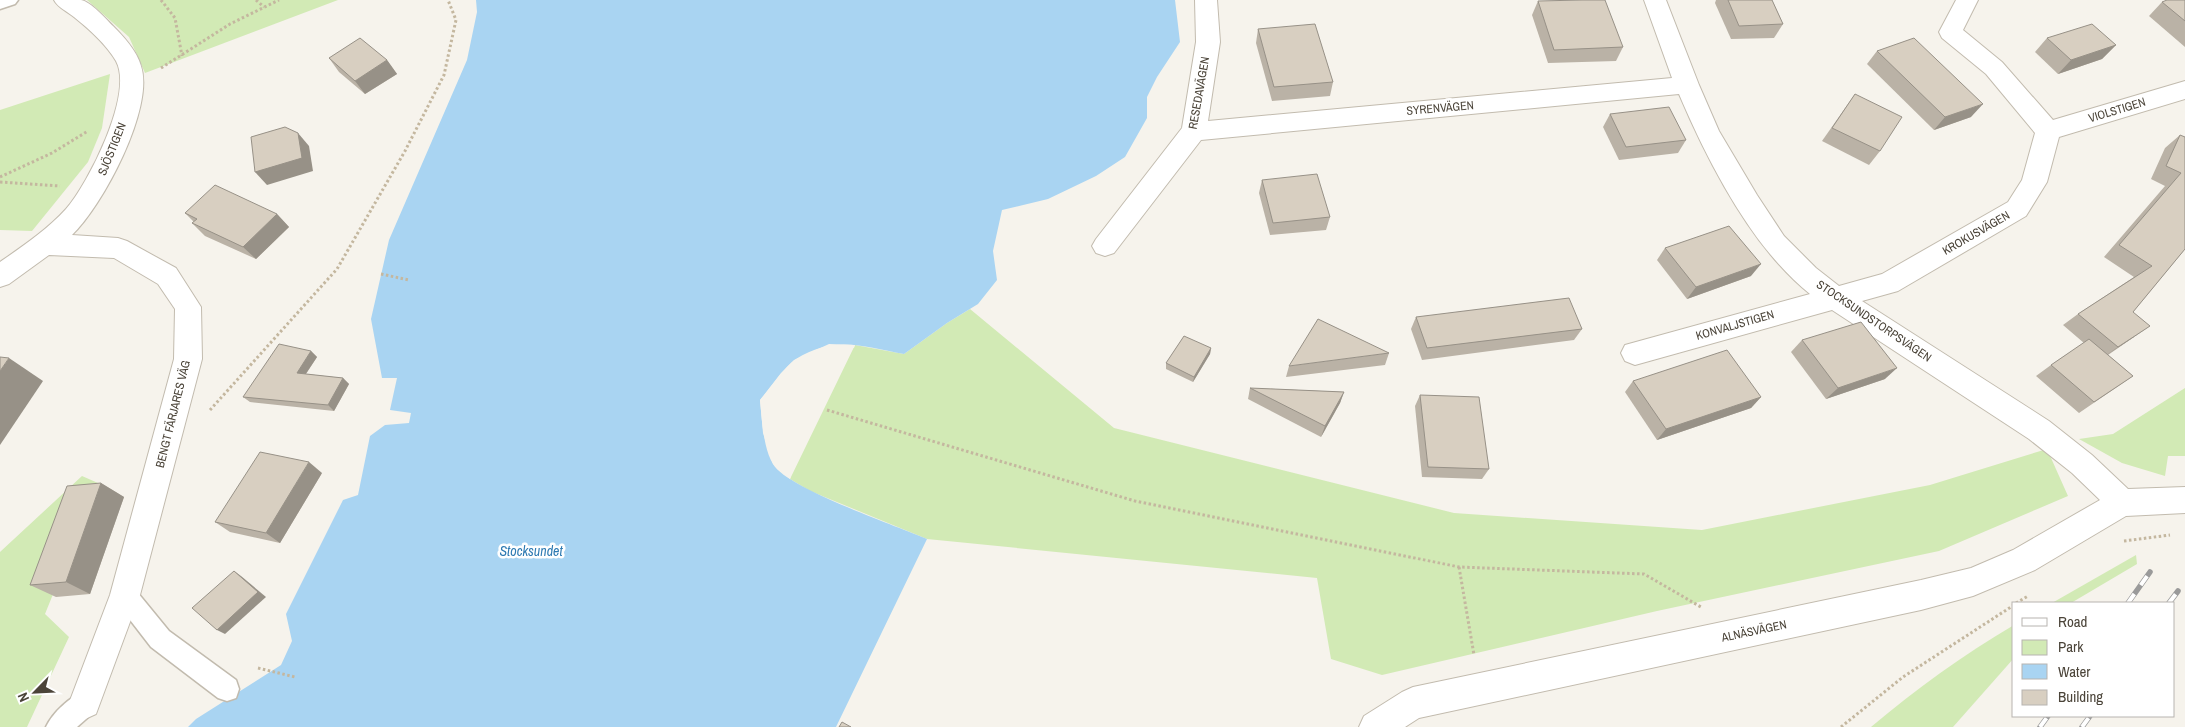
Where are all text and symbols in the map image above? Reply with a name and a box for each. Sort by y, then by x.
street label: RESEDAVÄGEN [1185,55,1213,131]
street label: VIOLSTIGEN [2086,94,2148,126]
street label: SYRENVÄGEN [1406,97,1474,119]
street label: SJÖSTIGEN [93,120,130,178]
street label: KROKUSVÄGEN [1939,207,2013,259]
street label: STOCKSUNDSTORPSVÄGEN [1813,276,1935,366]
street label: KONVALJSTIGEN [1694,306,1776,344]
street label: BENGT FÄRJARES VÄG [152,359,194,469]
water label: Stocksundet [499,542,563,560]
legend [2012,602,2175,717]
text: Road [2058,611,2087,632]
street label: ALNÄSVÄGEN [1719,616,1788,646]
text: Park [2058,636,2084,657]
text: Water [2058,661,2090,682]
north arrow [10,667,60,717]
text: Building [2058,686,2103,707]
text: N [13,690,33,705]

